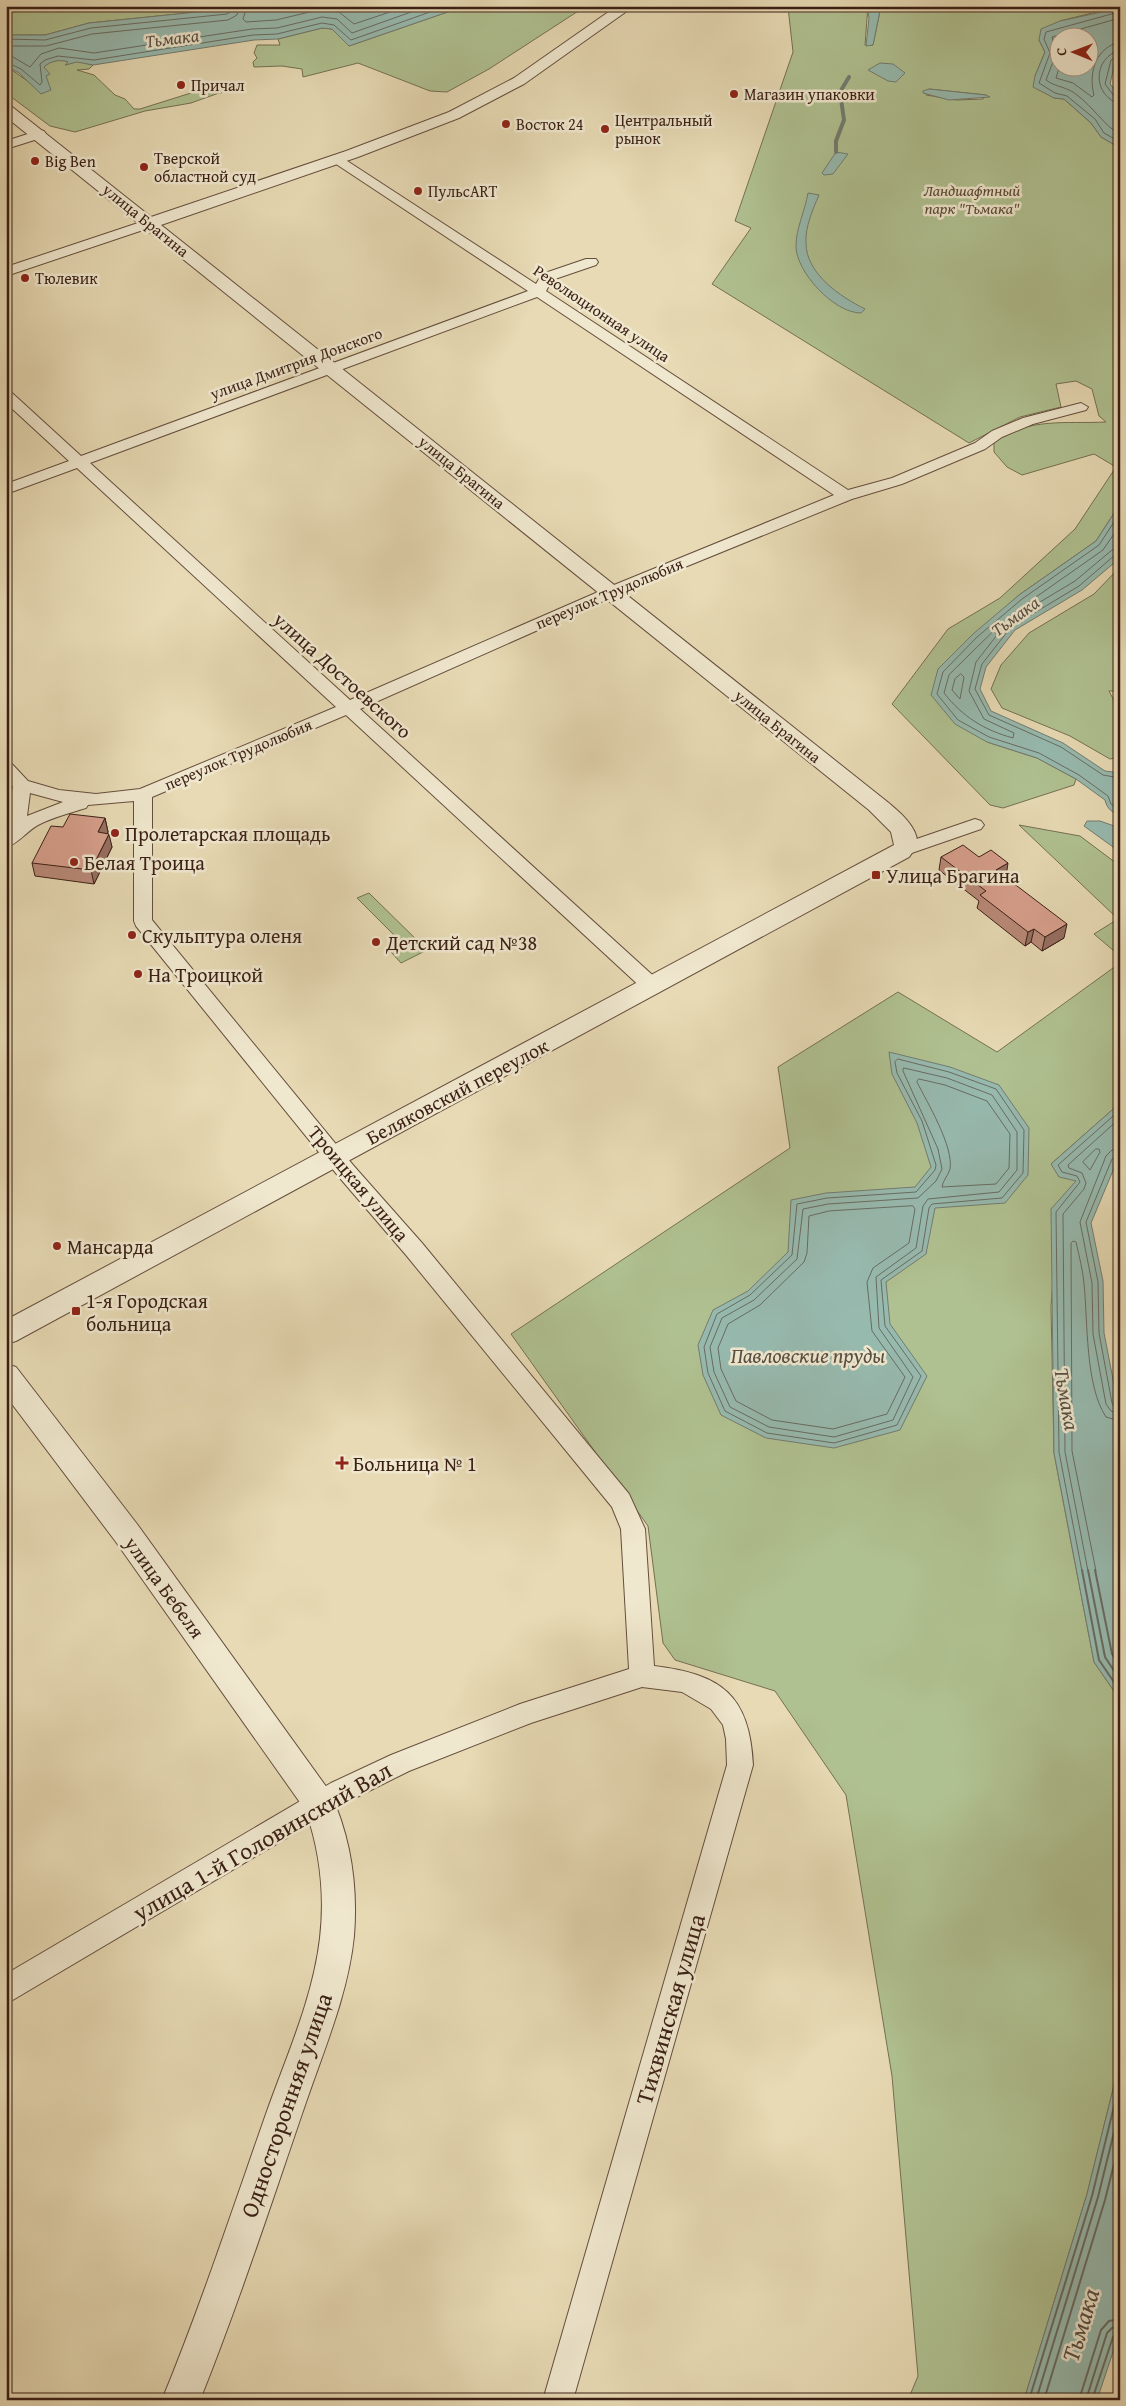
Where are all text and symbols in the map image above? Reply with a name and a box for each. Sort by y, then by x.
water label: Тьмака [143,21,201,55]
north arrow [1048,28,1098,78]
text: С [1051,48,1071,56]
place label: Причал [191,73,245,97]
marker: Причал [175,79,187,91]
place label: Магазин упаковки [744,82,875,106]
marker: Магазин упаковки [728,88,740,100]
place label: Центральный рынок [615,108,713,150]
place label: Восток 24 [516,112,584,136]
marker: Восток 24 [500,118,512,130]
marker: Центральный рынок [599,123,611,135]
place label: Тверской областной суд [154,146,256,188]
place label: Big Ben [45,149,96,173]
marker: Big Ben [29,155,41,167]
marker: Тверской областной суд [138,161,150,173]
street label: улица Брагина [97,177,195,263]
park label: Ландшафтный парк "Тьмака" [924,178,1021,220]
place label: ПульсART [428,179,498,203]
marker: ПульсART [412,185,424,197]
street label: Революционная улица [529,258,675,368]
place label: Тюлевик [35,266,98,290]
marker: Тюлевик [19,272,31,284]
street label: улица Дмитрия Донского [206,321,385,406]
street label: улица Брагина [413,429,511,515]
street label: переулок Трудолюбия [531,551,687,635]
water label: Тьмака [985,589,1045,643]
street label: улица Достоевского [267,604,419,745]
street label: улица Брагина [729,683,827,769]
street label: переулок Трудолюбия [160,712,316,796]
place label: Пролетарская площадь [125,819,330,848]
marker: Пролетарская площадь [109,827,121,839]
place label: Белая Троица [84,848,205,877]
marker: Белая Троица [68,856,80,868]
place label: Улица Брагина [886,861,1020,890]
marker: Улица Брагина [870,869,882,881]
place label: Скульптура оленя [142,921,302,950]
place label: Детский сад №38 [385,928,537,957]
marker: Скульптура оленя [126,929,138,941]
marker: Детский сад №38 [370,936,382,948]
place label: На Троицкой [148,960,263,989]
marker: На Троицкой [132,968,144,980]
street label: Беляковский переулок [361,1030,554,1151]
street label: Троицкая улица [302,1119,417,1248]
place label: Мансарда [67,1232,154,1261]
marker: Мансарда [51,1240,63,1252]
place label: 1-я Городская больница [86,1286,208,1338]
marker: 1-я Городская больница [70,1305,82,1317]
water label: Павловские пруды [731,1340,885,1371]
water label: Тьмака [1046,1365,1088,1433]
place label: Больница № 1 [353,1449,477,1478]
marker: Больница № 1 [335,1456,349,1470]
street label: улица Бебеля [117,1529,212,1644]
street label: улица 1-й Головинский Вал [125,1752,398,1930]
street label: Тихвинская улица [626,1909,714,2108]
street label: Односторонняя улица [231,1987,341,2222]
water label: Тьмака [1052,2283,1108,2366]

